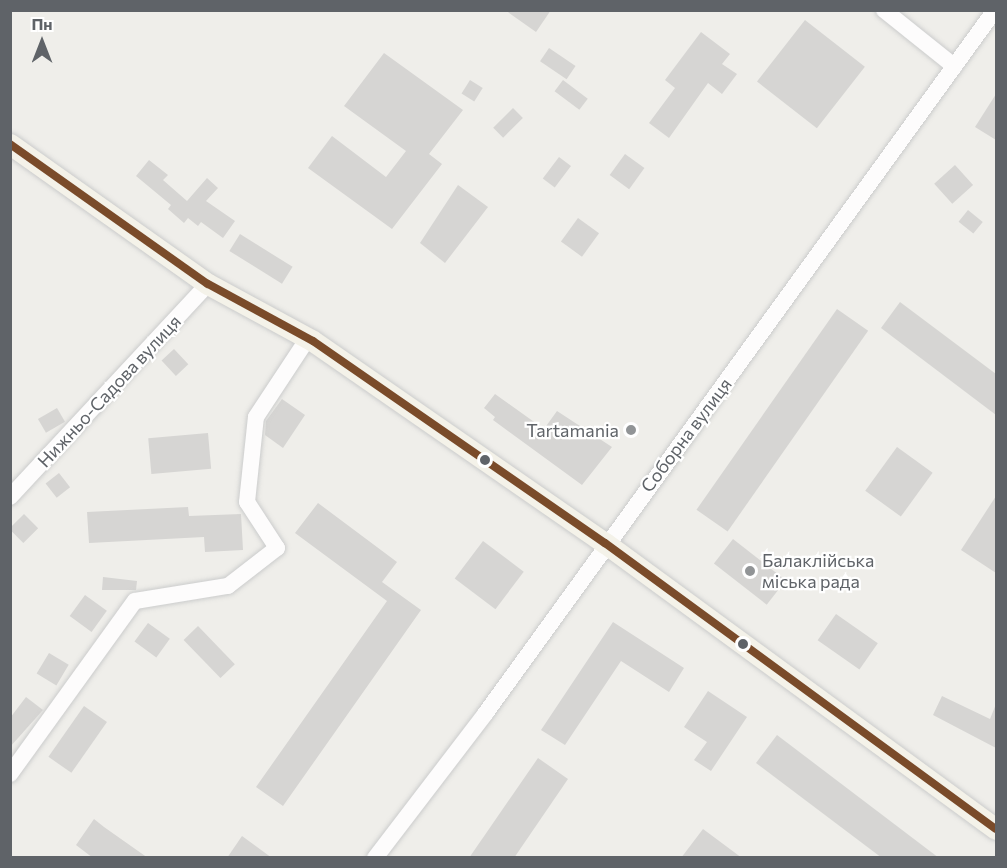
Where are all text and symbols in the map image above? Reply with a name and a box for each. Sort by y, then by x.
north arrow [12,12,72,72]
text: Пн [31,14,53,33]
street label: Нижньо-Садова вулиця [33,310,185,472]
street label: Соборна вулиця [636,374,736,496]
place label: Tartamania [526,419,619,441]
marker: Tartamania [624,423,638,437]
unlabelled marker [479,454,491,466]
place label: Балаклійська міська рада [762,550,874,592]
marker: Балаклійська міська рада [743,564,757,578]
unlabelled marker [737,638,749,650]

